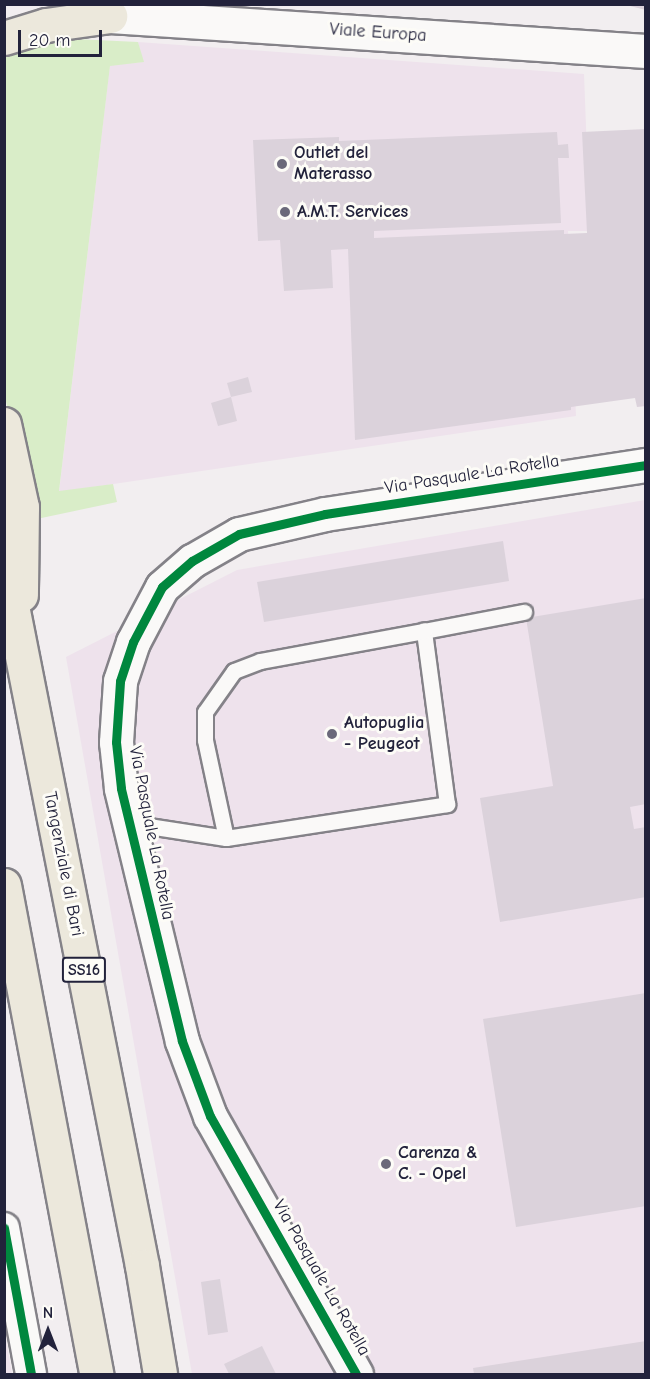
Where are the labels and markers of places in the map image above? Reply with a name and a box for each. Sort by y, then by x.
place label: Outlet del Materasso [294,143,372,186]
marker: Outlet del Materasso [275,157,289,171]
place label: A.M.T. Services [297,201,408,223]
marker: A.M.T. Services [278,205,292,219]
place label: Autopuglia - Peugeot [344,713,424,756]
marker: Autopuglia - Peugeot [325,727,339,741]
place label: Carenza & C. - Opel [398,1143,477,1186]
marker: Carenza & C. - Opel [379,1157,393,1171]

